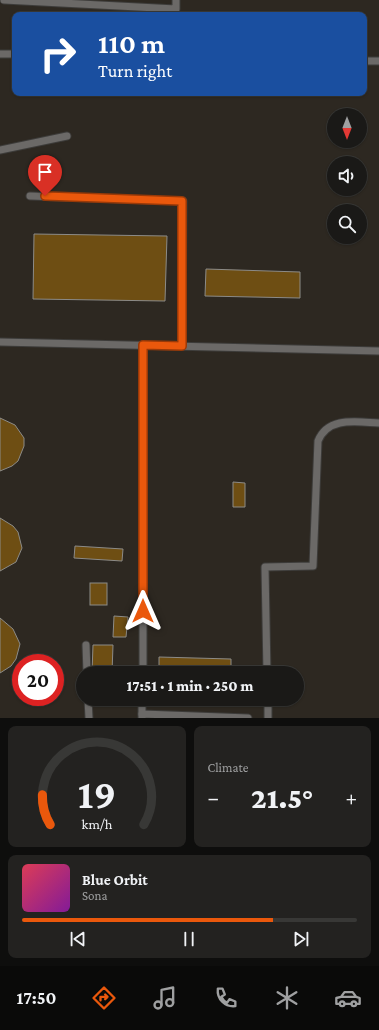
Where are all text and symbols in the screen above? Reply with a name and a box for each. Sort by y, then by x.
icon: right [32,28,84,80]
text: 110 m [98,28,165,59]
text: Turn right [98,61,172,81]
north arrow [327,108,367,148]
map controls [327,108,367,244]
pin [28,155,62,196]
button: sound [327,156,367,196]
icon: arrive [34,161,56,183]
button: search [327,204,367,244]
position arrow [122,590,164,632]
speed limit sign: 20 [12,654,64,706]
text: 17:51 · 1 min · 250 m [126,678,254,694]
text: Climate [208,760,248,775]
text: 19 [78,770,116,816]
text: 21.5° [251,781,314,814]
text: − [208,785,219,810]
text: + [345,785,357,810]
text: km/h [81,815,112,831]
text: Blue Orbit [82,872,148,888]
text: Sona [82,888,108,903]
icon: previous [67,928,89,950]
icon: pause [178,928,200,950]
icon: next [290,928,312,950]
icon: directions [90,984,118,1012]
icon: music [151,984,179,1012]
icon: phone [212,984,240,1012]
icon: climate [273,984,301,1012]
icon: car [334,984,362,1012]
text: 17:50 [17,988,56,1008]

